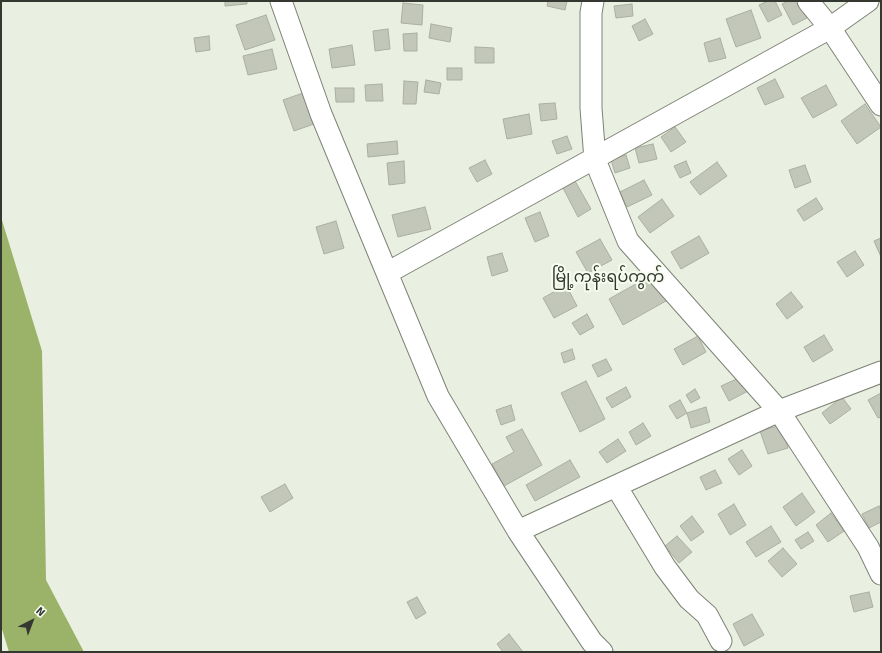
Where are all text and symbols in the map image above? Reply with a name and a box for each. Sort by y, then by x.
district label: မြို့ကုန်းရပ်ကွက် [552,268,664,288]
north arrow [12,601,52,641]
text: N [33,604,48,619]

